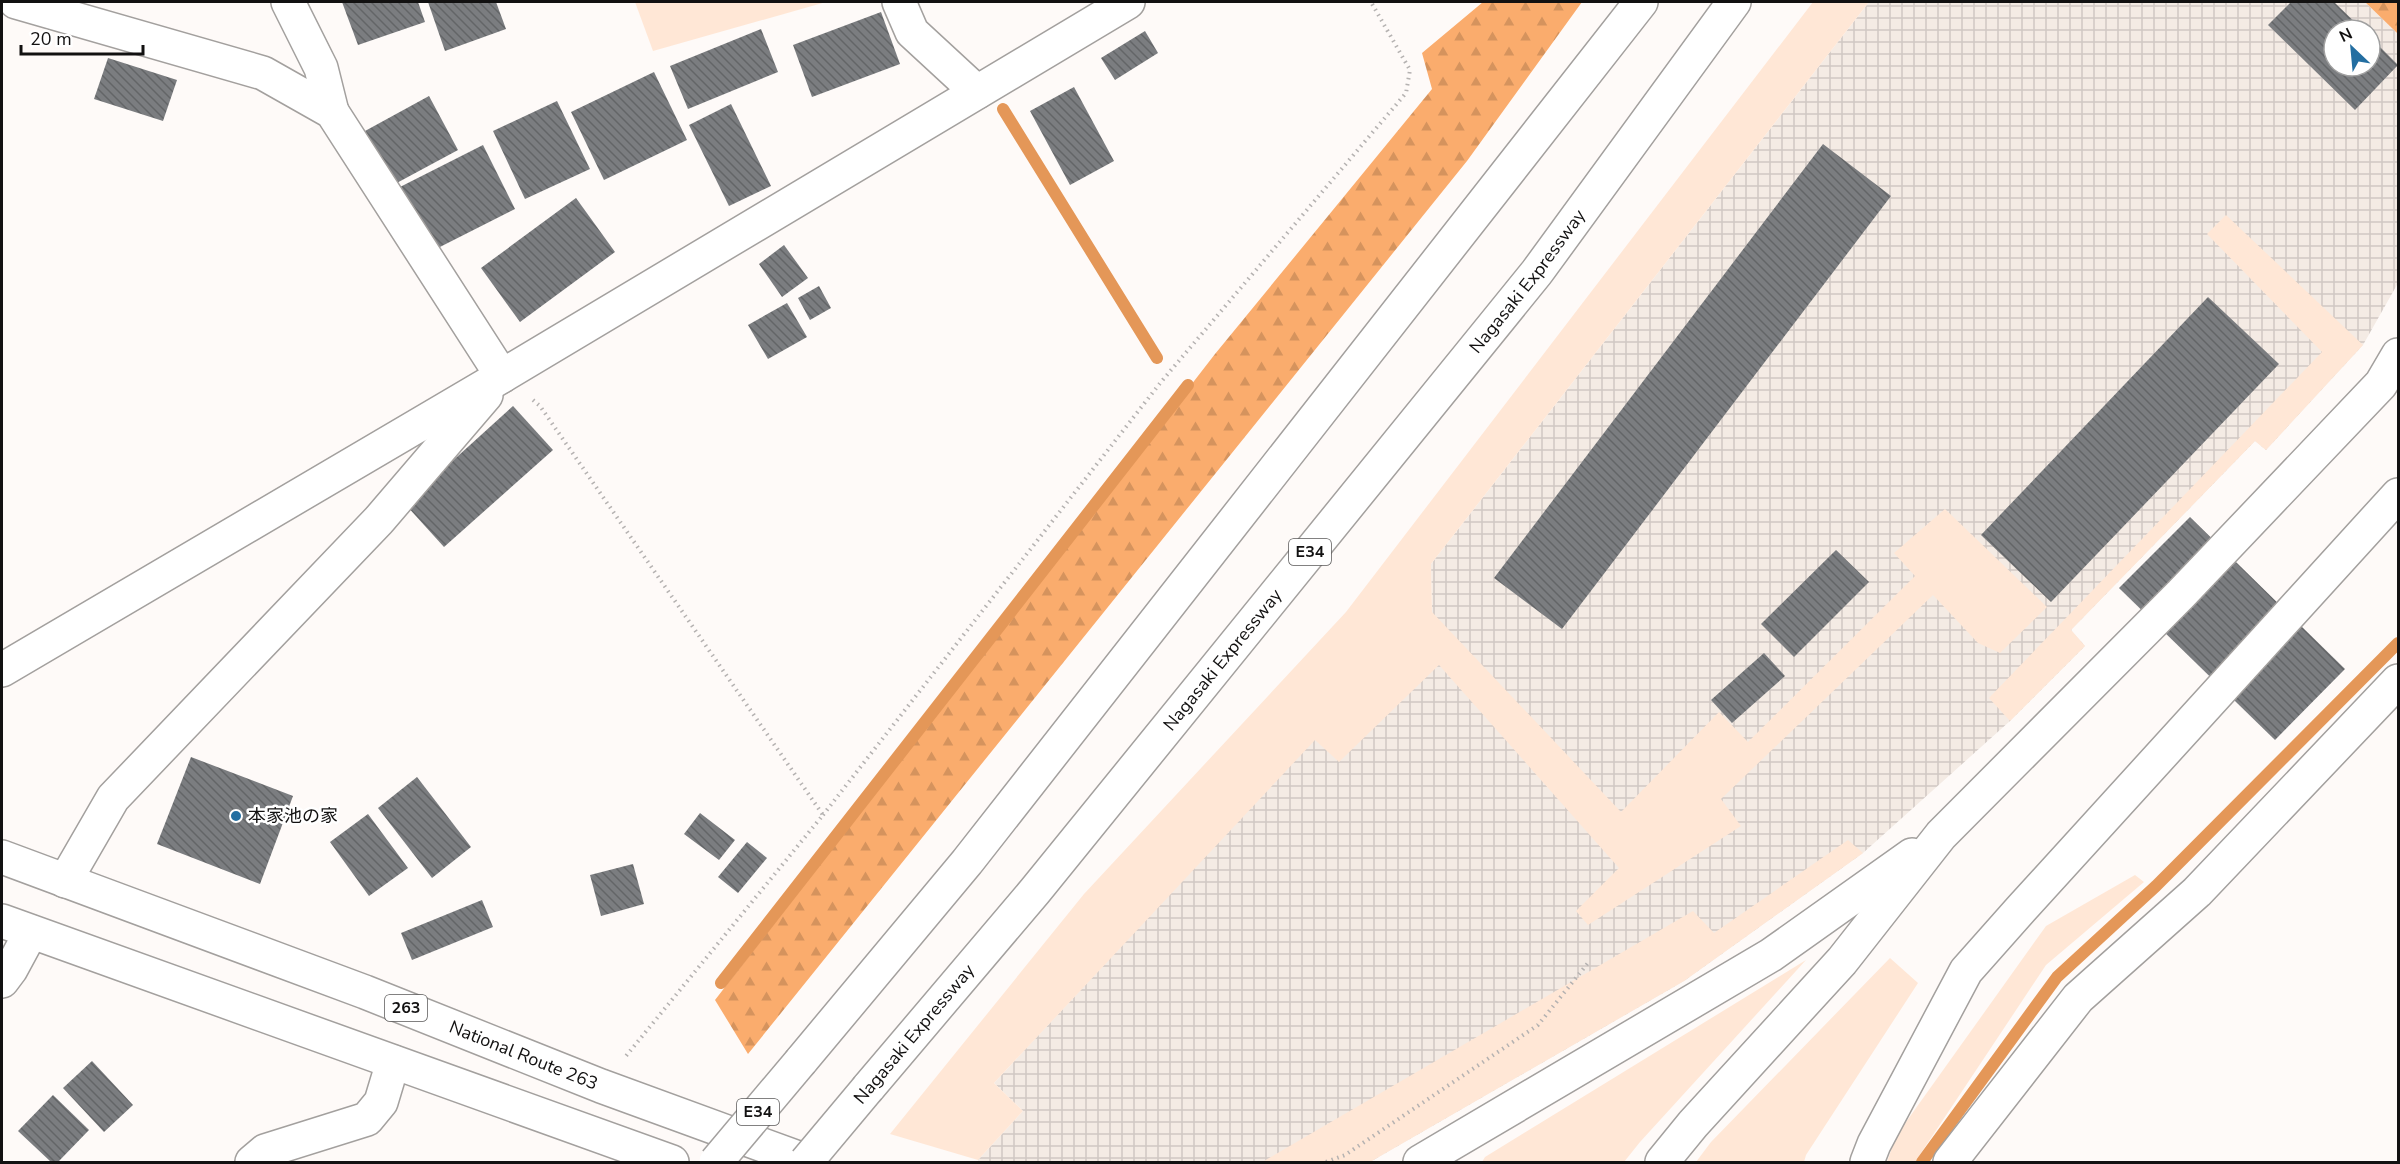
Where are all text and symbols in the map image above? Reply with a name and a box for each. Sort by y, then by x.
scale bar [21,18,142,56]
north arrow [2322,18,2382,78]
text: N [2336,23,2356,48]
text: 20 m [30,27,72,51]
street label: Nagasaki Expressway [1464,204,1591,358]
road number: E34 [1289,539,1331,565]
street label: Nagasaki Expressway [1158,583,1288,736]
place label: 本家池の家 [248,804,338,828]
marker: 本家池の家 [229,809,243,823]
street label: Nagasaki Expressway [848,958,980,1109]
road number: 263 [385,995,427,1021]
street label: National Route 263 [446,1015,601,1096]
road number: E34 [737,1099,779,1125]

